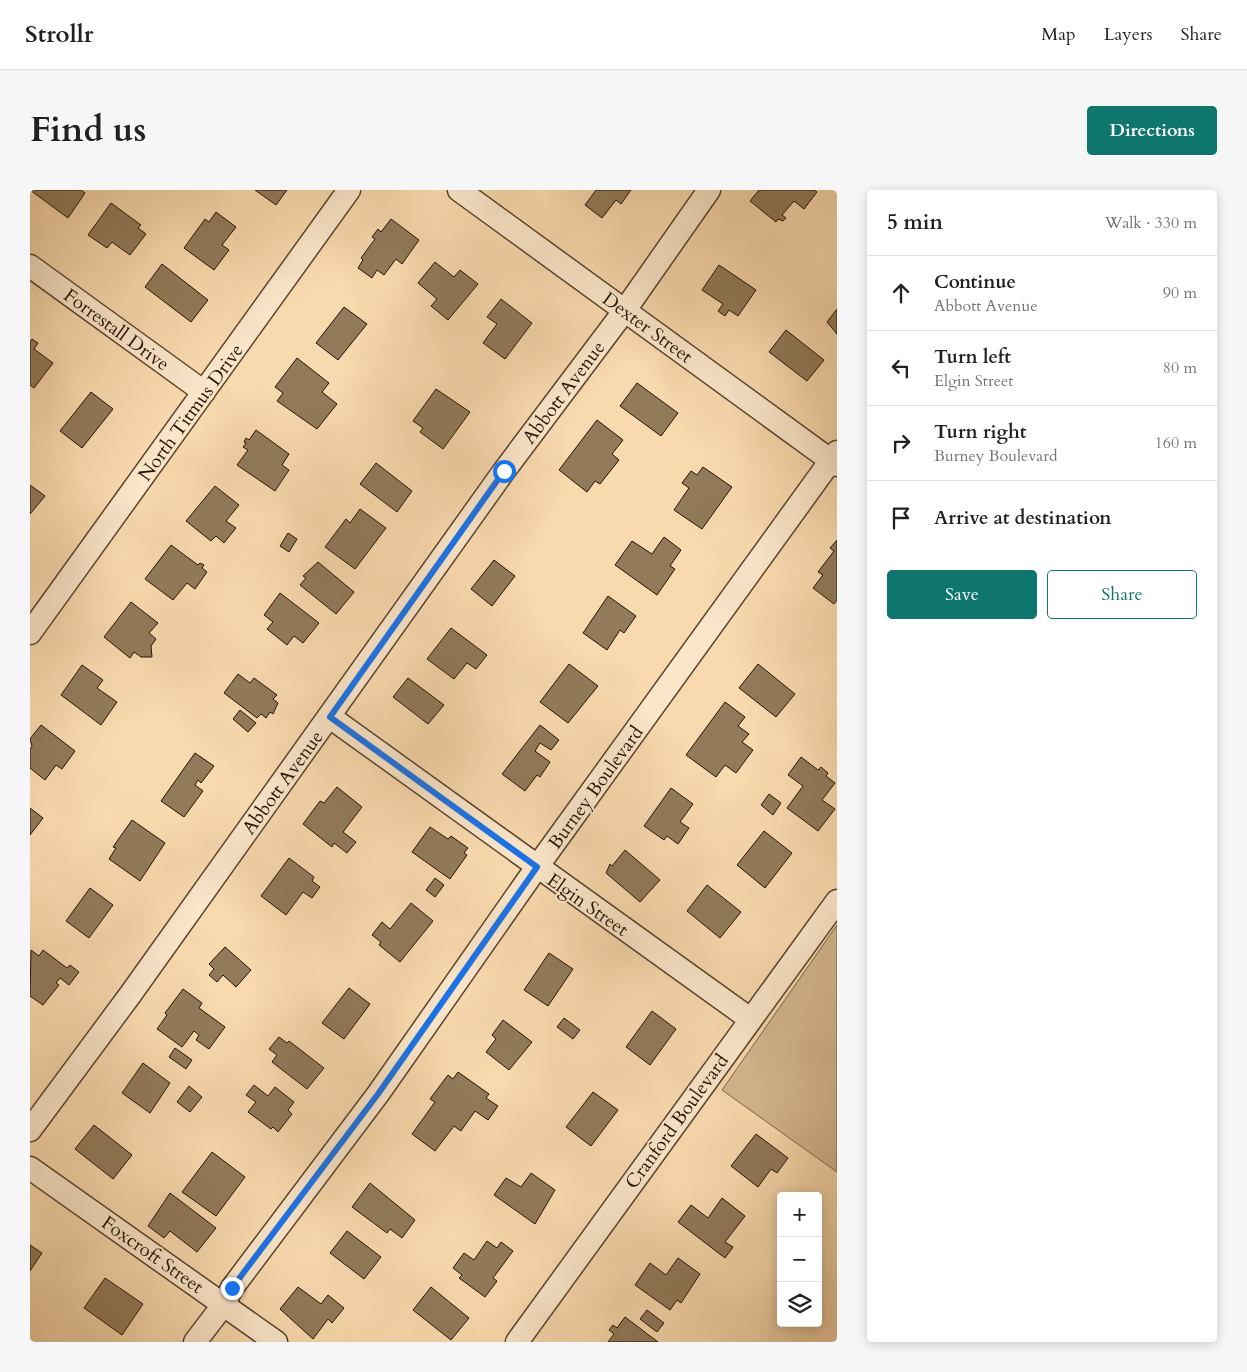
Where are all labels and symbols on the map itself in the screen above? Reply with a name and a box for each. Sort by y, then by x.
street label: Forrestall Drive [58,283,175,377]
street label: Dexter Street [597,286,698,369]
street label: Abbott Avenue [516,336,611,450]
street label: North Titmus Drive [132,339,250,487]
route start [493,460,516,483]
street label: Burney Boulevard [542,721,649,855]
street label: Abbott Avenue [236,725,329,840]
street label: Elgin Street [541,867,633,942]
street label: Cranford Boulevard [619,1049,735,1194]
street label: Foxcroft Street [96,1210,209,1300]
route end [221,1277,244,1300]

